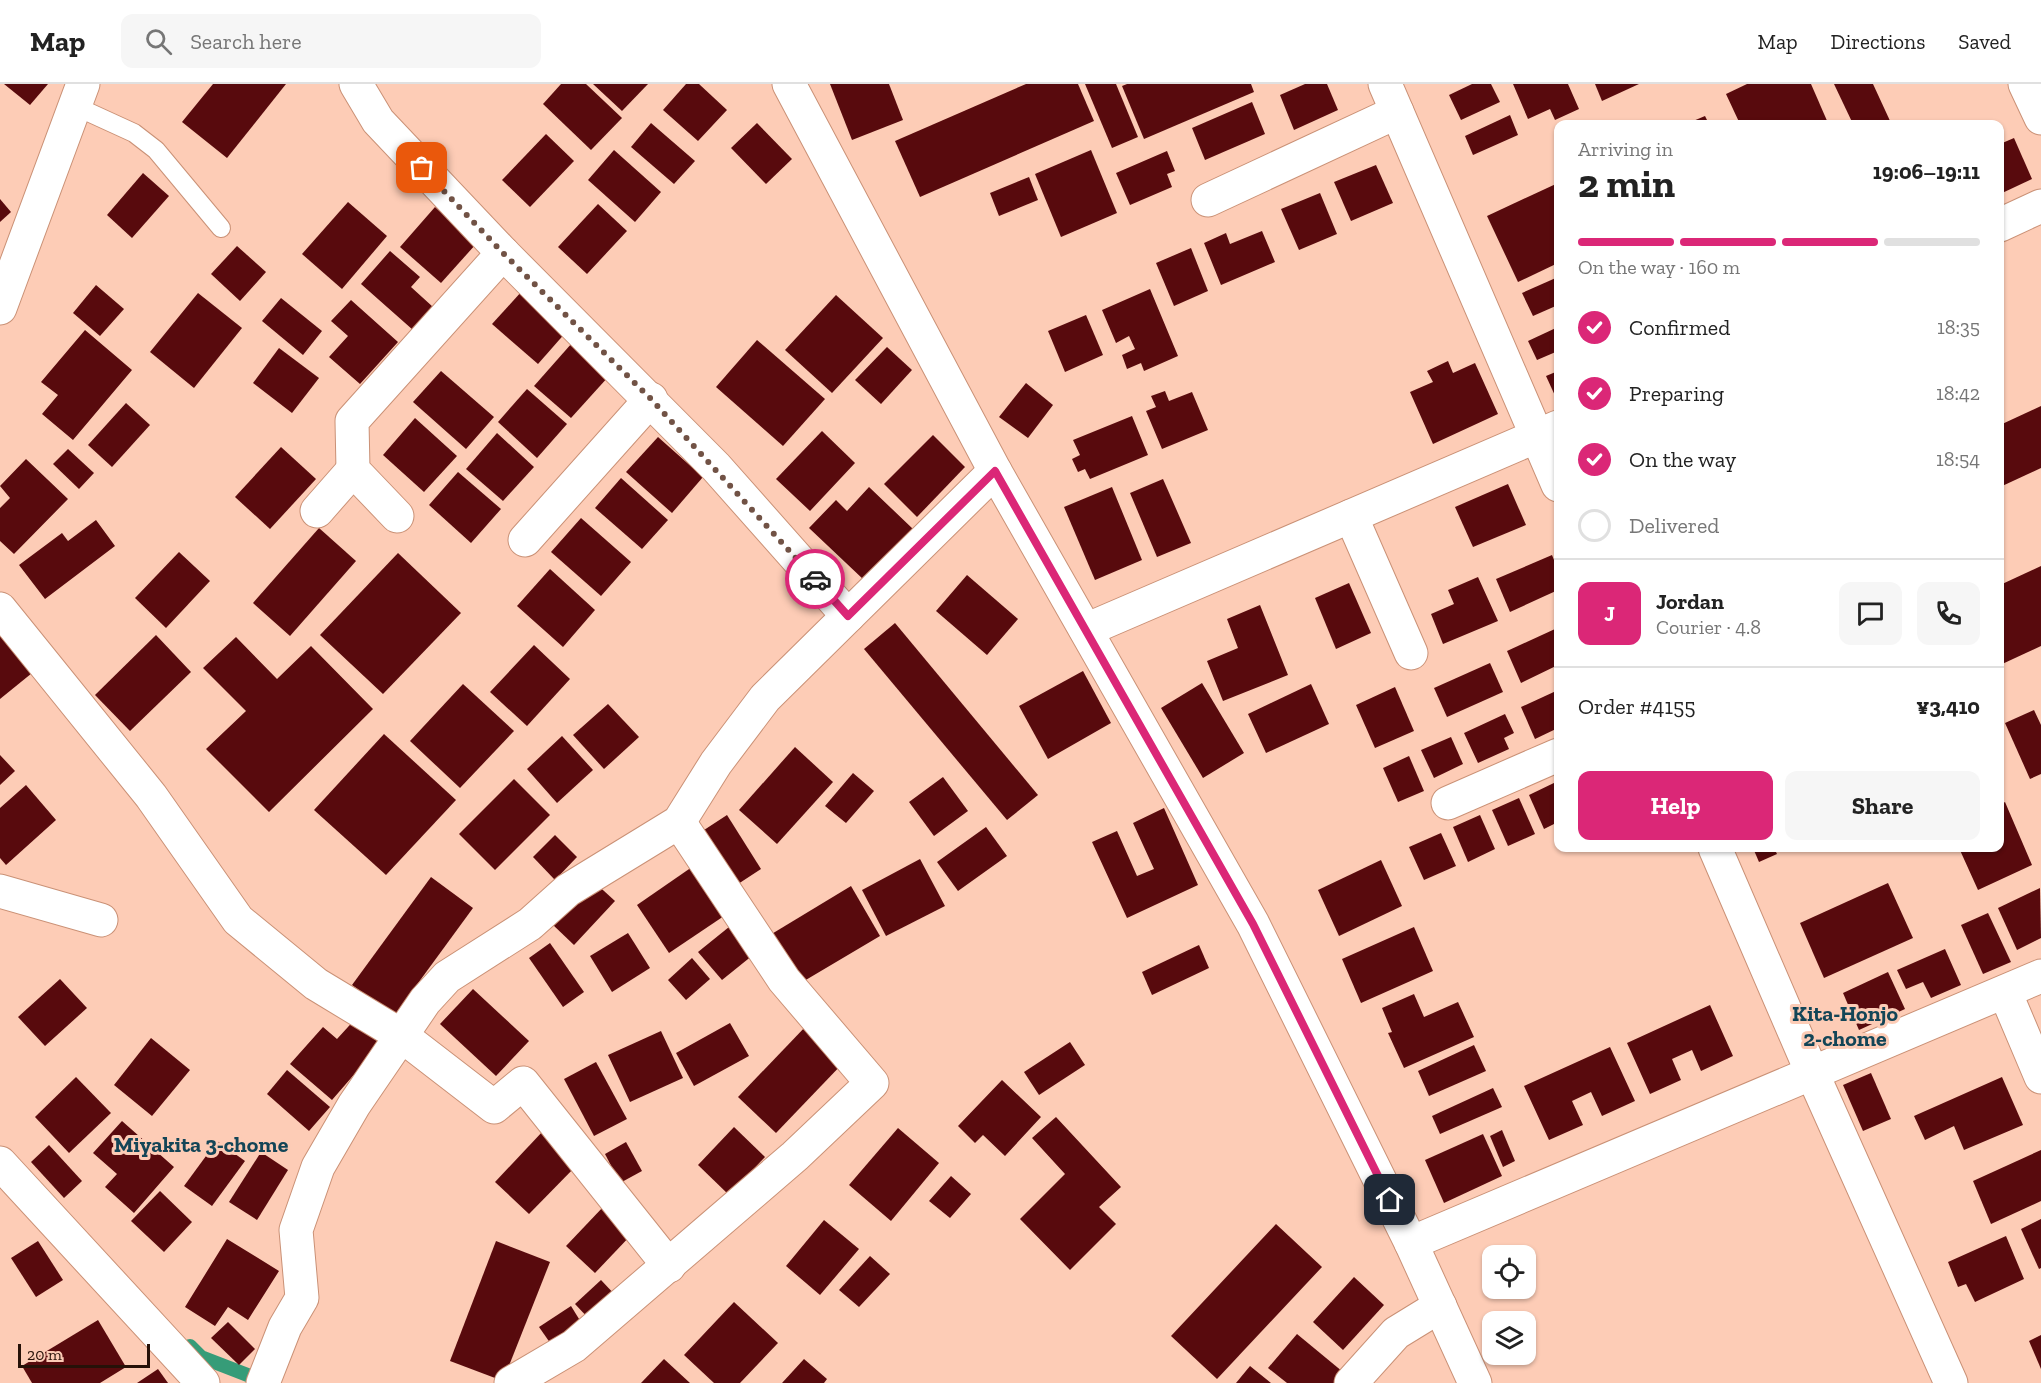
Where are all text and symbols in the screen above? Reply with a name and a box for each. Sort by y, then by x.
search box [121,14,541,68]
text: Map [30,25,85,58]
icon: search [142,25,175,58]
text: Search here [190,28,302,55]
text: Map [1758,29,1798,54]
text: Directions [1831,29,1925,54]
text: Saved [1958,29,2011,54]
text: Arriving in [1578,137,1673,161]
pin [396,142,447,193]
icon: bag [405,151,438,184]
text: 19:06–19:11 [1873,158,1980,185]
text: 2 min [1578,160,1675,207]
text: On the way · 160 m [1578,255,1740,279]
icon: check [1578,311,1611,344]
text: Confirmed [1629,314,1730,341]
text: 18:35 [1937,315,1980,339]
icon: check [1578,377,1611,410]
text: Preparing [1629,380,1724,407]
text: 18:42 [1936,381,1980,405]
icon: check [1578,443,1611,476]
text: On the way [1629,446,1736,473]
text: 18:54 [1936,447,1980,471]
text: Delivered [1629,512,1719,539]
courier [785,549,845,609]
icon: car [799,563,832,596]
button: chat [1839,582,1902,645]
button: phone [1917,582,1980,645]
text: Jordan [1656,588,1724,615]
text: J [1604,600,1615,627]
text: Courier · 4.8 [1656,615,1761,639]
text: Order #4155 [1578,693,1695,720]
text: ¥3,410 [1916,693,1980,720]
button: Help [1578,771,1773,840]
button: Share [1785,771,1980,840]
district label: Kita-Honjo 2-chome [1792,1000,1898,1052]
district label: Miyakita 3-chome [114,1131,289,1158]
pin [1364,1174,1415,1225]
icon: home [1373,1183,1406,1216]
map controls [1482,1245,1536,1365]
button: locate [1482,1245,1536,1299]
button: layers [1482,1311,1536,1365]
scale bar [18,1341,150,1368]
text: 20 m [27,1345,62,1364]

